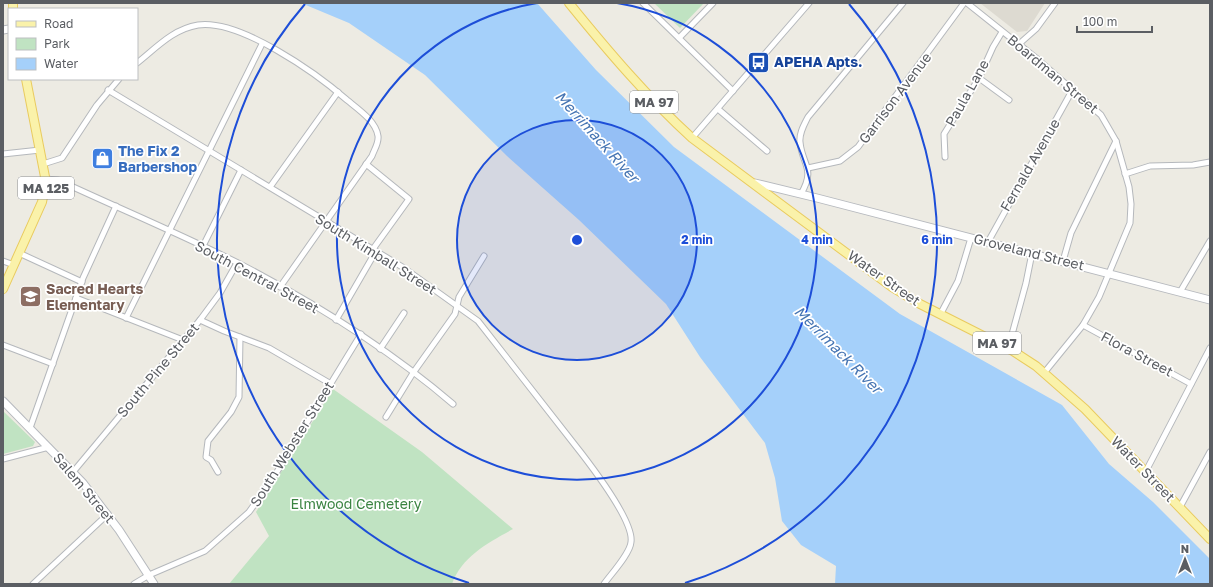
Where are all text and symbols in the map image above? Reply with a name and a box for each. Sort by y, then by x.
legend [8,8,138,80]
scale bar [1077,8,1152,34]
text: 100 m [1083,14,1117,29]
text: Road [44,16,73,31]
street label: Boardman Street [1004,31,1102,117]
text: Park [44,36,70,51]
bus stop icon: APEHA Apts. [745,49,771,75]
street label: Garrison Avenue [855,49,934,147]
place label: APEHA Apts. [774,53,863,70]
text: Water [44,56,78,71]
street label: Paula Lane [941,56,992,129]
water label: Merrimack River [552,87,645,187]
road number: MA 97 [630,91,678,113]
street label: Fernald Avenue [996,115,1063,214]
place label: The Fix 2 Barbershop [118,142,197,175]
shop icon: The Fix 2 Barbershop [90,146,116,172]
road number: MA 125 [18,177,74,199]
street label: South Kimball Street [312,209,440,298]
street label: Groveland Street [972,230,1086,273]
text: 2 min [681,232,713,247]
text: 4 min [801,232,833,247]
text: 6 min [921,232,953,247]
centre of rings [570,233,584,247]
street label: South Central Street [192,237,322,316]
street label: Water Street [845,246,924,309]
place label: Sacred Hearts Elementary [46,280,144,313]
school or university icon: Sacred Hearts Elementary [17,284,43,310]
water label: Merrimack River [791,302,888,398]
street label: South Pine Street [113,319,202,420]
street label: Flora Street [1098,327,1176,380]
road number: MA 97 [973,332,1021,354]
street label: South Webster Street [246,378,337,510]
street label: Water Street [1108,432,1179,505]
street label: Salem Street [50,449,119,526]
park label: Elmwood Cemetery [291,495,422,512]
north arrow [1165,539,1205,579]
text: N [1181,542,1189,555]

